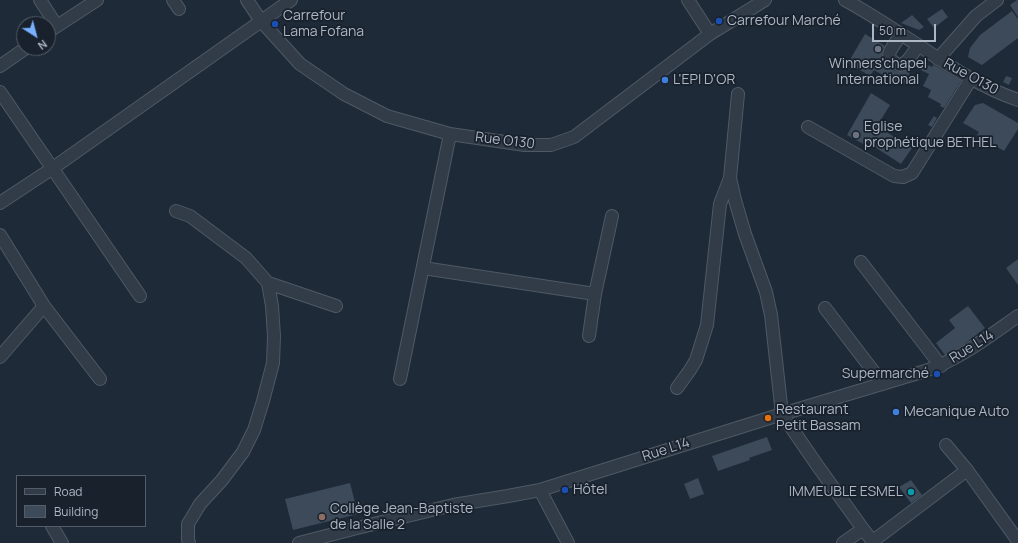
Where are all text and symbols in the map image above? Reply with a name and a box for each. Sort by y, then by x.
place label: Carrefour Lama Fofana [283,8,364,40]
place label: Carrefour Marché [727,13,841,29]
north arrow [16,16,56,56]
marker: Carrefour Marché [714,16,724,26]
scale bar [874,16,938,42]
marker: Carrefour Lama Fofana [270,19,280,29]
text: 50 m [879,22,906,39]
text: N [35,37,50,54]
marker: Winners'chapel International [873,44,883,54]
street label: Rue O130 [941,55,1001,99]
place label: Winners'chapel International [829,56,927,88]
place label: L'EPI D'OR [673,72,735,88]
marker: L'EPI D'OR [660,75,670,85]
place label: Eglise prophétique BETHEL [864,119,996,152]
street label: Rue O130 [474,129,536,153]
marker: Eglise prophétique BETHEL [851,130,861,140]
street label: Rue L14 [947,327,997,367]
place label: Supermarché [842,366,929,382]
marker: Supermarché [932,369,942,379]
place label: Restaurant Petit Bassam [776,402,861,434]
place label: Mecanique Auto [904,404,1009,420]
marker: Mecanique Auto [891,407,901,417]
marker: Restaurant Petit Bassam [763,413,773,423]
street label: Rue L14 [640,434,692,466]
legend [16,475,146,527]
place label: Hôtel [573,482,608,498]
text: Road [54,483,82,500]
place label: IMMEUBLE ESMEL [789,484,903,500]
marker: Hôtel [560,485,570,495]
marker: IMMEUBLE ESMEL [906,487,916,497]
place label: Collège Jean-Baptiste de la Salle 2 [330,501,473,534]
text: Building [54,503,98,520]
marker: Collège Jean-Baptiste de la Salle 2 [317,512,327,522]

